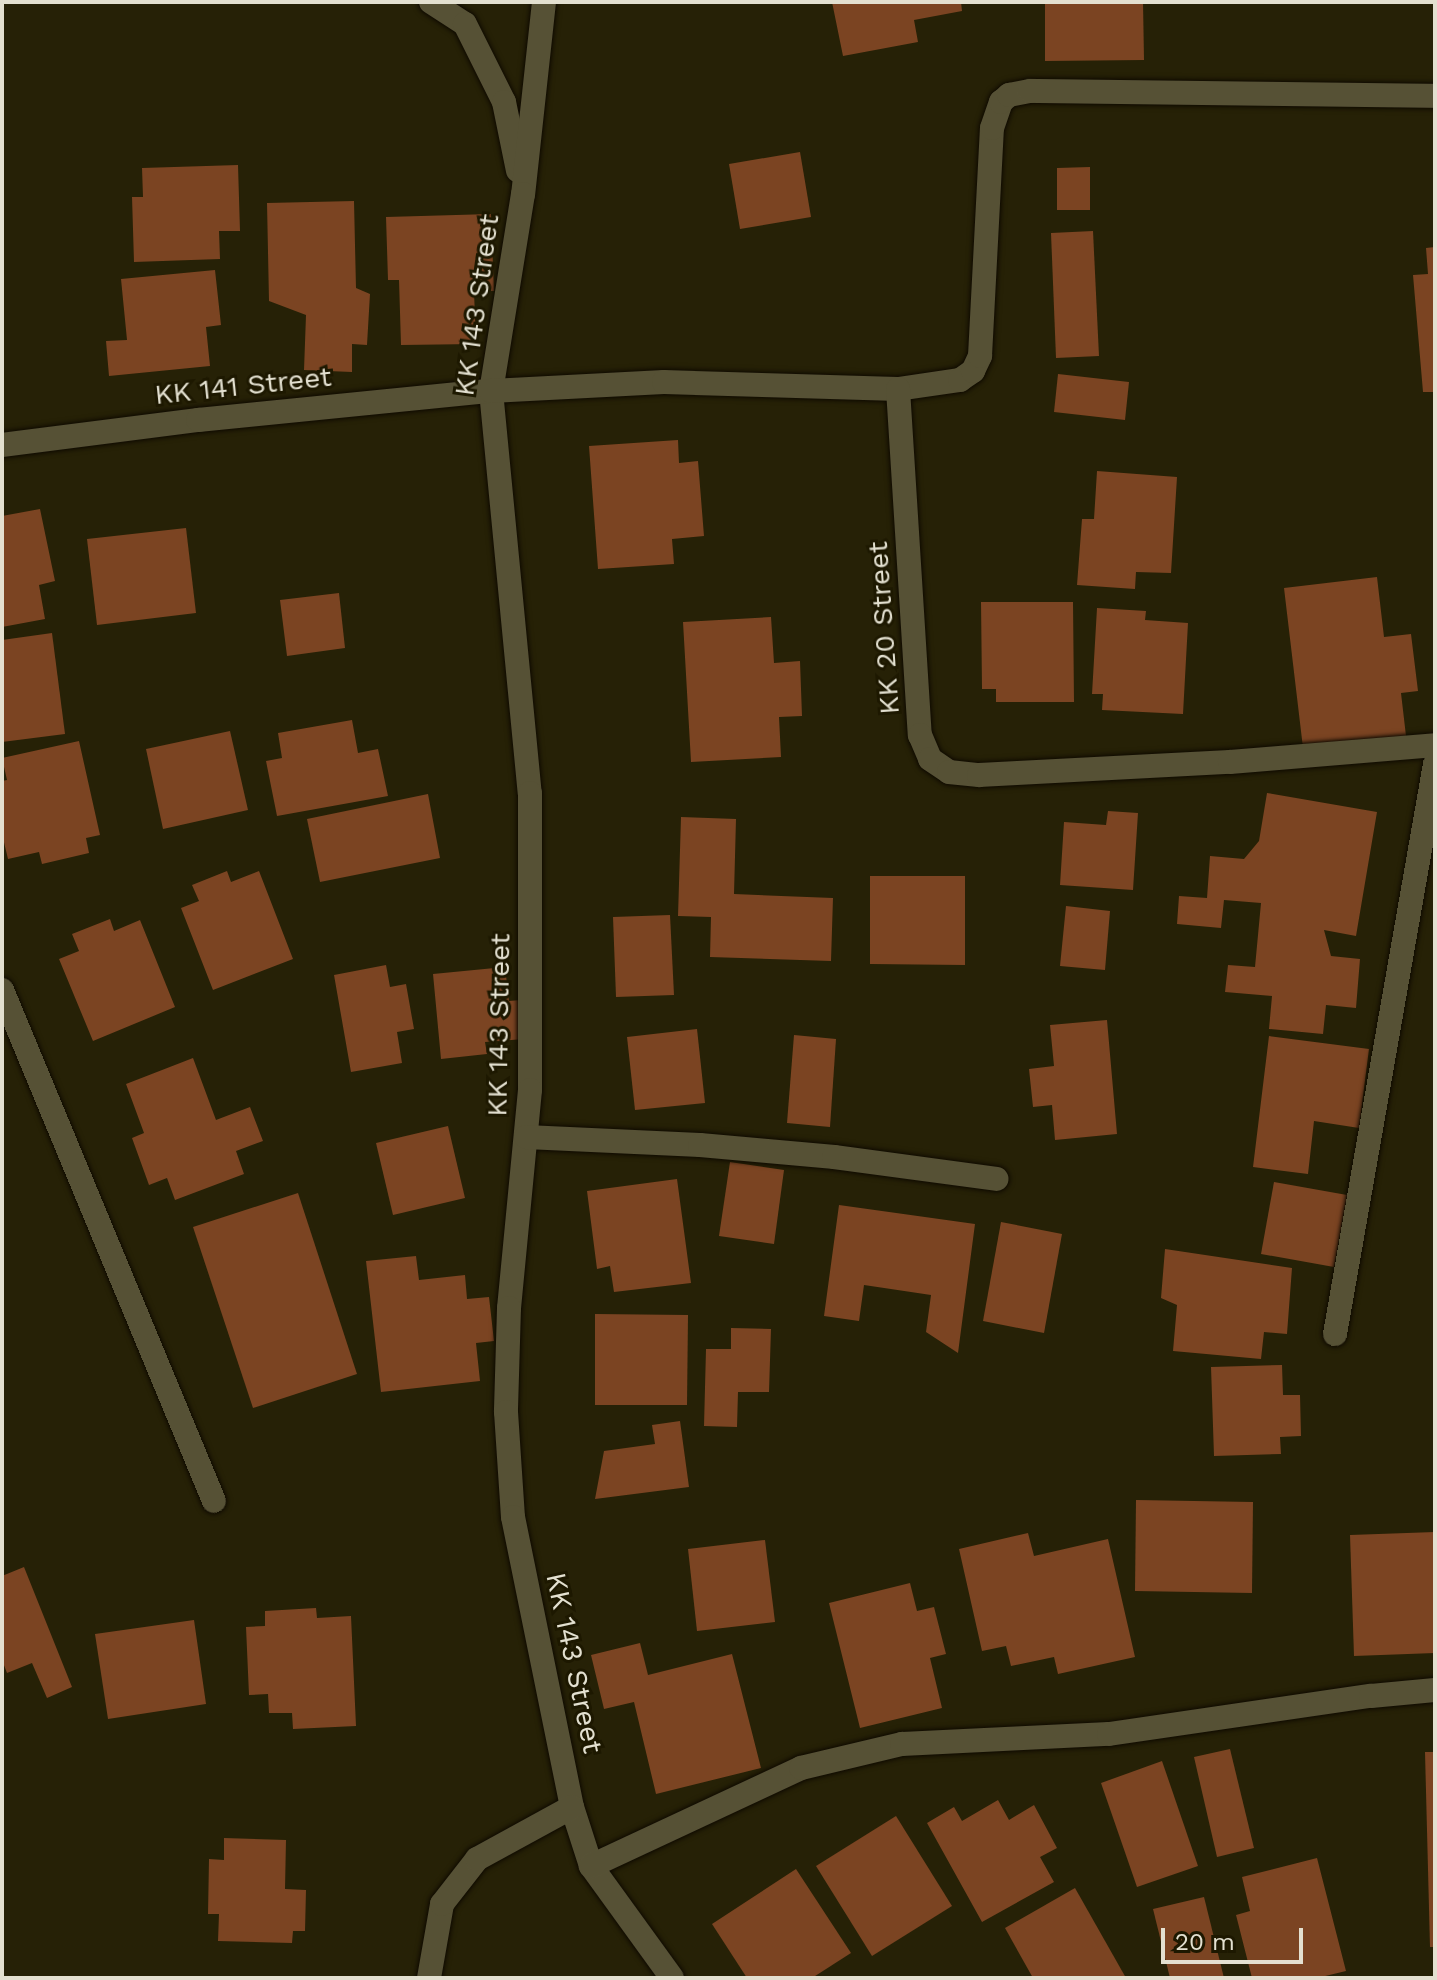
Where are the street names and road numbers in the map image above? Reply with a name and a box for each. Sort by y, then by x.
street label: KK 143 Street [448,211,506,399]
street label: KK 141 Street [152,360,334,412]
street label: KK 20 Street [861,540,907,716]
street label: KK 143 Street [481,932,517,1118]
street label: KK 143 Street [538,1569,610,1757]

